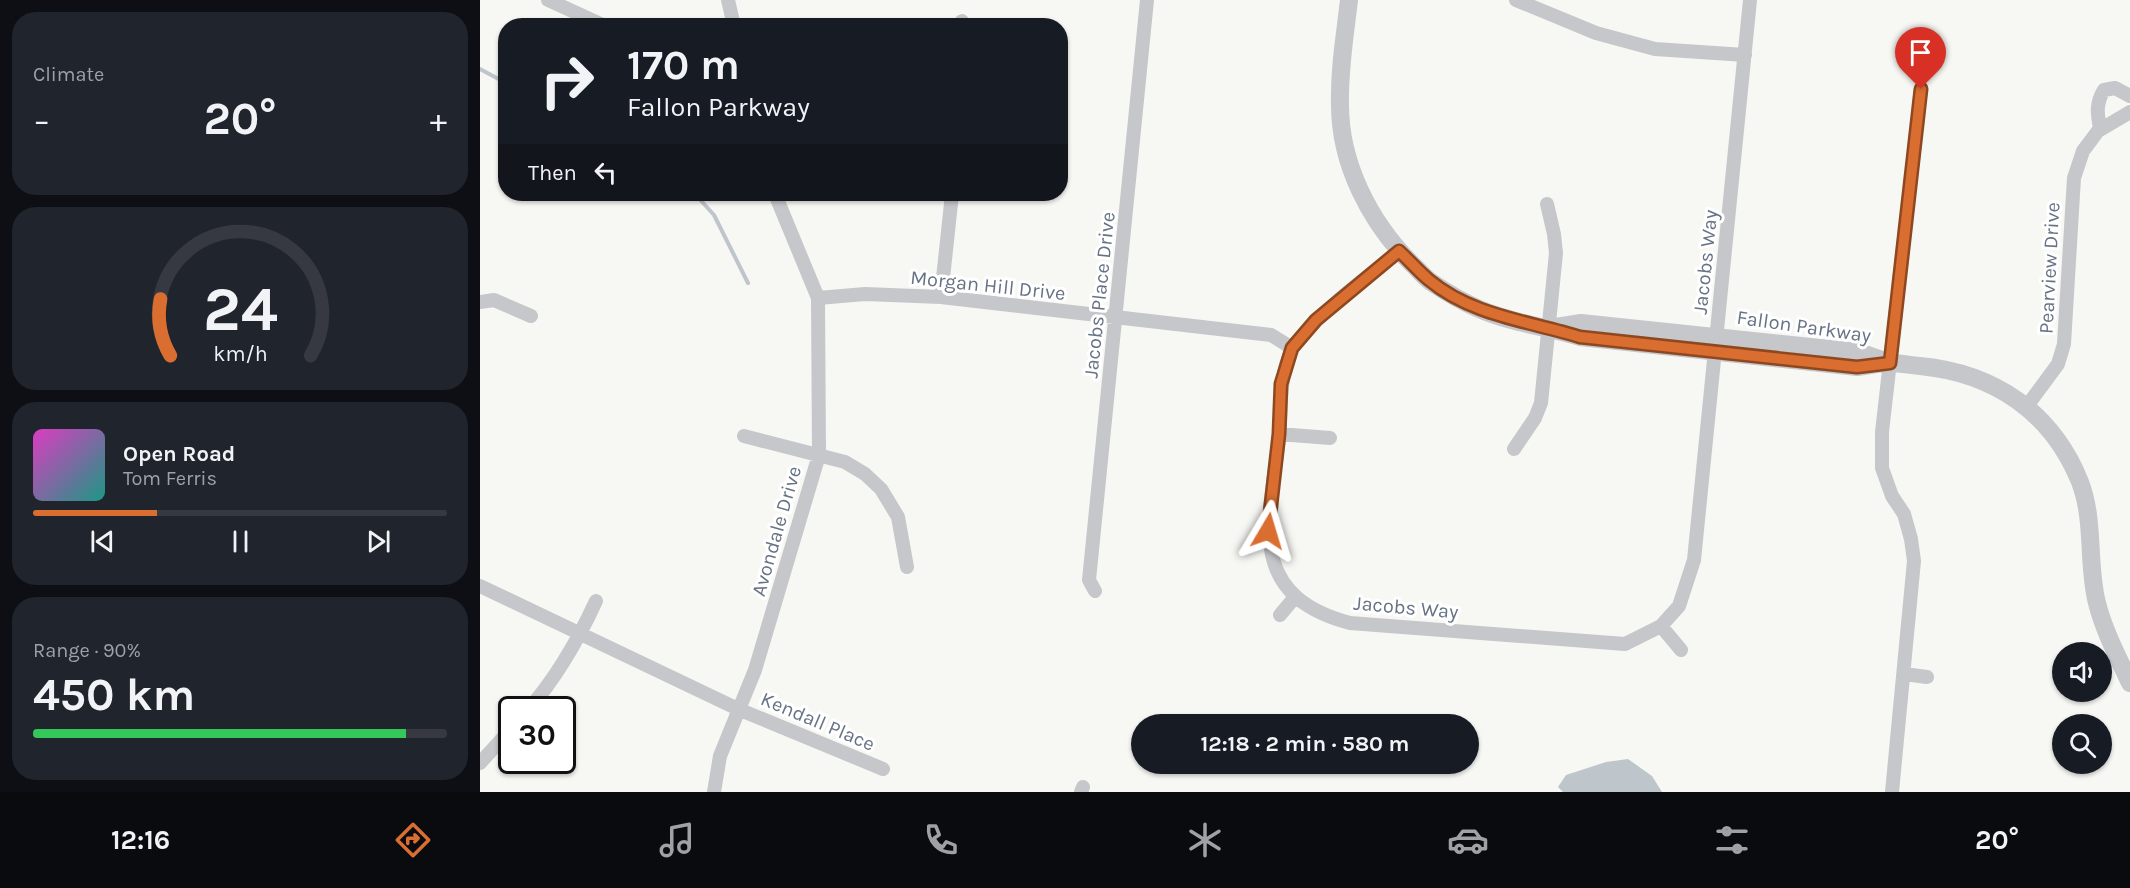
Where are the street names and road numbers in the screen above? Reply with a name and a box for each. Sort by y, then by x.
street label: Pearview Drive [2035,202,2064,334]
street label: Jacobs Way [1689,209,1722,315]
street label: Jacobs Place Drive [1079,211,1120,379]
street label: Morgan Hill Drive [909,266,1067,305]
street label: Fallon Parkway [1735,306,1873,347]
street label: Avondale Drive [747,463,806,599]
street label: Jacobs Way [1353,591,1459,624]
street label: Kendall Place [757,687,878,756]

